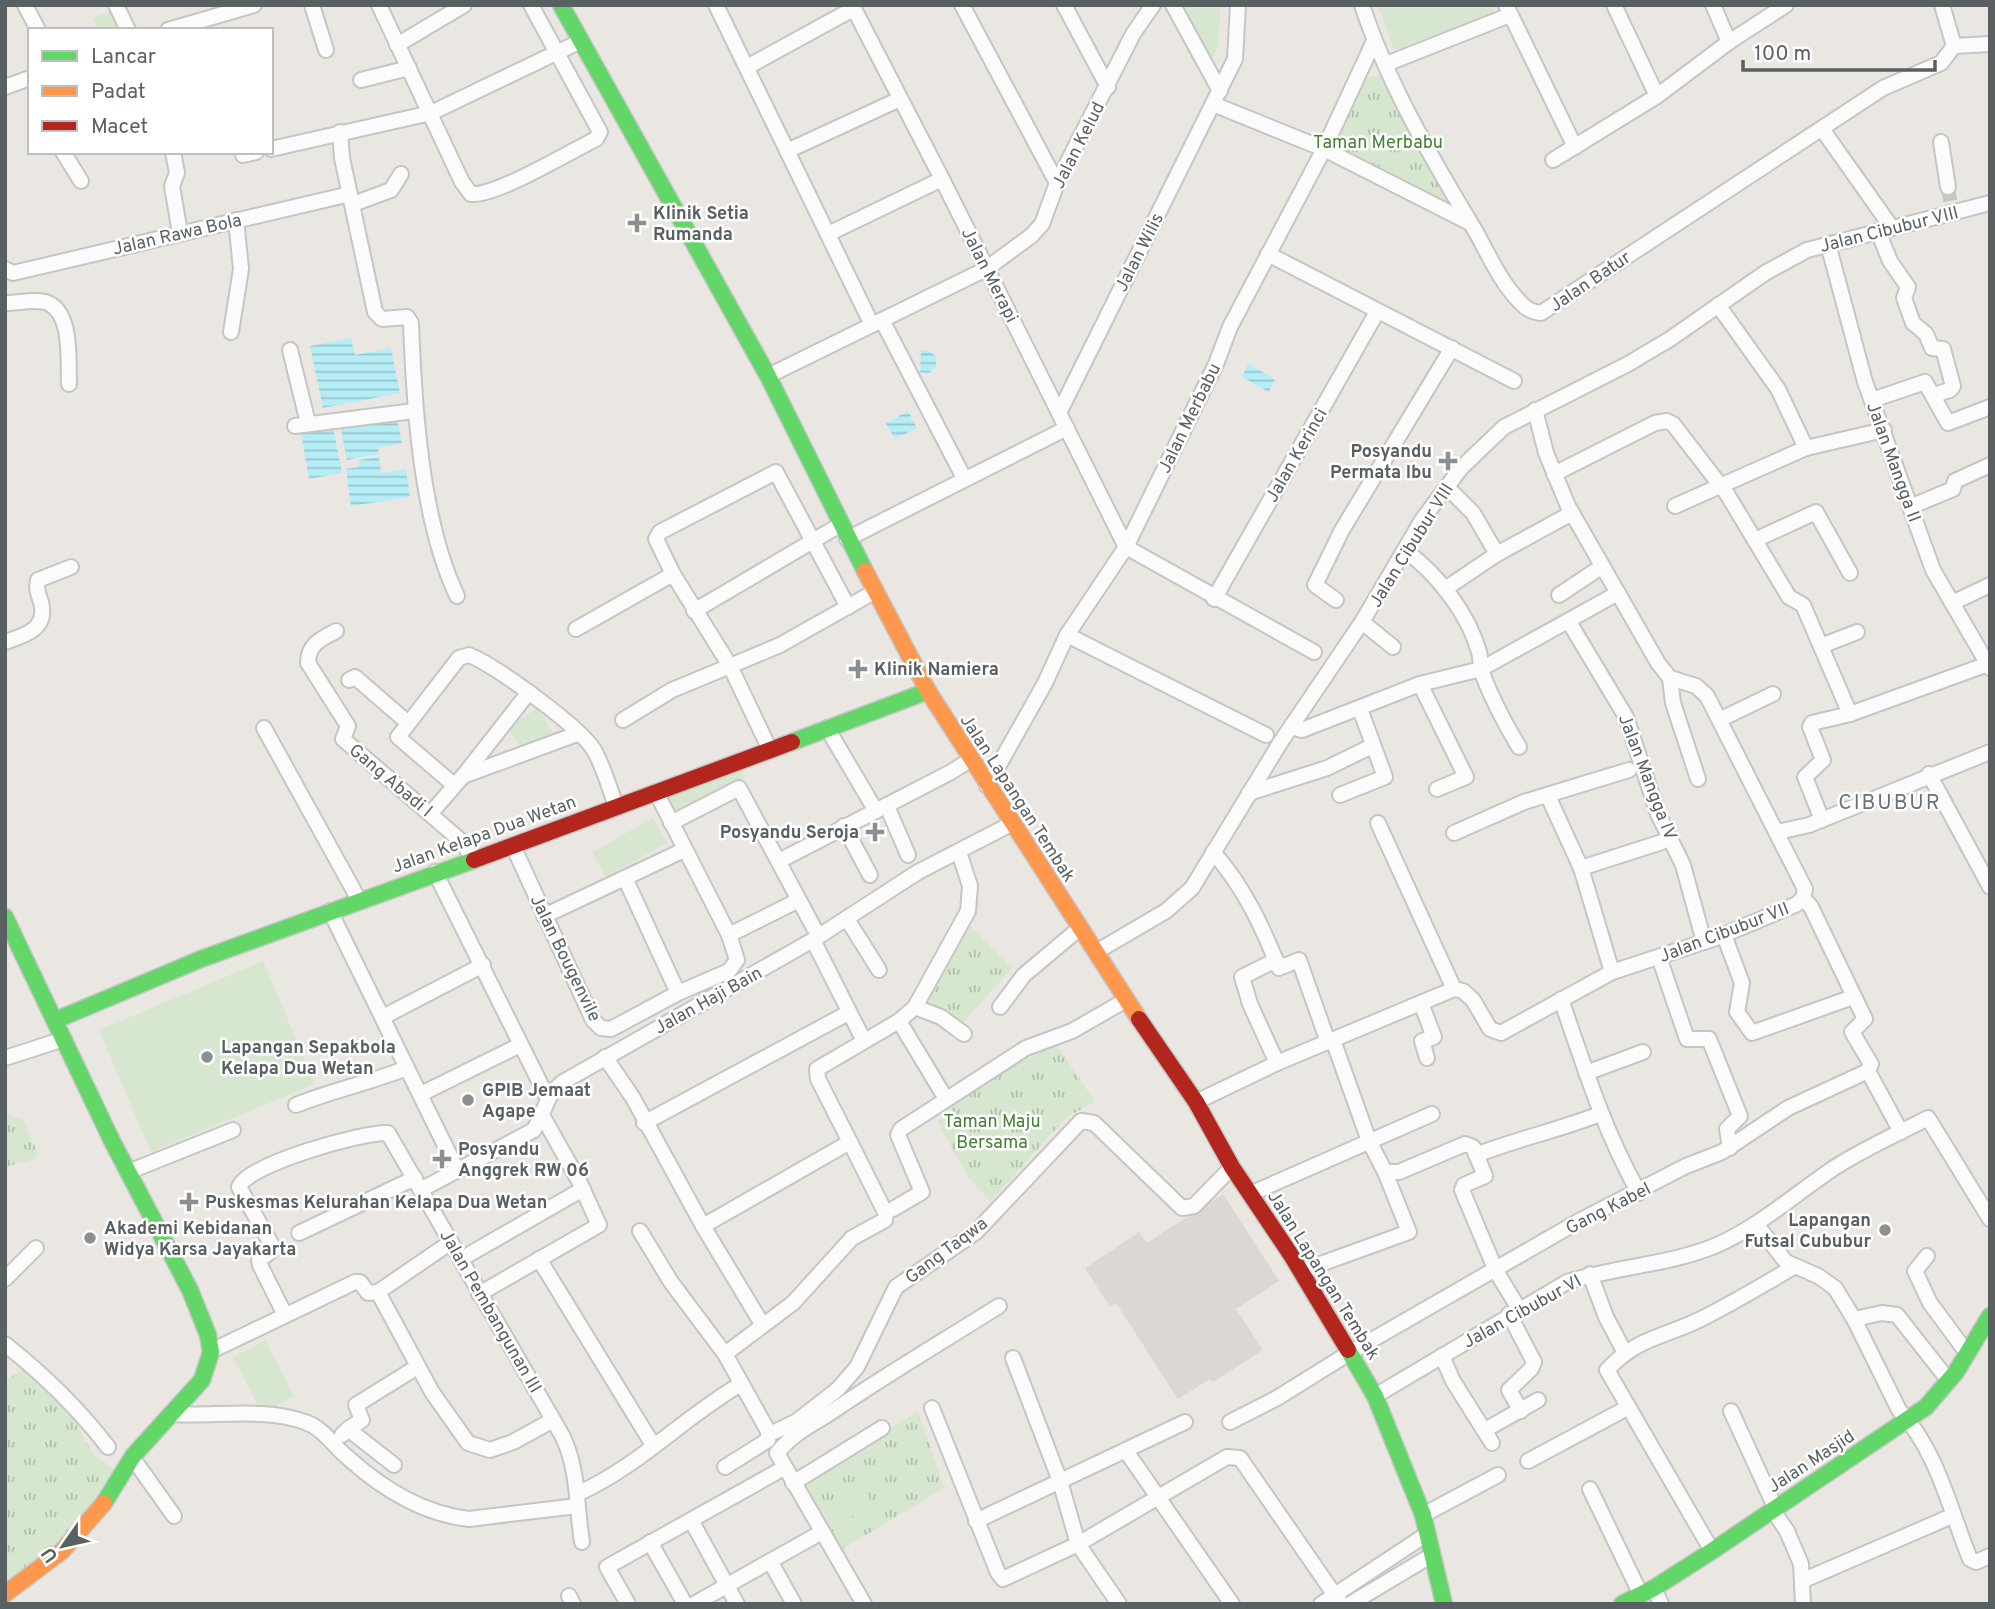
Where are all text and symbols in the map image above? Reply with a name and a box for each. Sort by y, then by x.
legend [28,28,273,154]
scale bar [1743,28,1936,72]
text: 100 m [1754,41,1811,68]
text: Lancar [91,44,156,71]
text: Padat [91,79,146,106]
street label: Jalan Kelud [1048,99,1111,193]
text: Macet [91,114,148,141]
park label: Taman Merbabu [1313,132,1443,155]
street label: Jalan Cibubur VIII [1818,202,1961,259]
place label: Klinik Setia Rumanda [653,203,749,247]
street label: Jalan Rawa Bola [111,209,244,261]
street label: Jalan Wilis [1111,210,1170,296]
marker: Klinik Setia Rumanda [627,213,647,233]
street label: Jalan Merapi [955,224,1022,327]
street label: Jalan Batur [1546,247,1636,318]
street label: Jalan Merbabu [1154,360,1227,477]
street label: Jalan Mangga II [1860,399,1925,526]
street label: Jalan Kerinci [1261,405,1333,507]
place label: Posyandu Permata Ibu [1330,441,1432,485]
marker: Posyandu Permata Ibu [1438,451,1458,471]
street label: Jalan Cibubur VIII [1365,479,1460,612]
marker: Klinik Namiera [848,659,868,679]
place label: Klinik Namiera [874,659,999,682]
street label: Jalan Lapangan Tembak [954,711,1080,887]
street label: Jalan Mangga IV [1612,711,1681,844]
street label: Gang Abadi I [343,739,437,823]
district label: CIBUBUR [1838,790,1942,817]
street label: Jalan Kelapa Dua Wetan [389,791,580,879]
place label: Posyandu Seroja [720,822,859,845]
marker: Posyandu Seroja [865,822,885,842]
street label: Jalan Bougenvile [524,891,605,1026]
street label: Jalan Cibubur VII [1656,898,1793,969]
street label: Jalan Haji Bain [651,962,767,1040]
place label: Lapangan Sepakbola Kelapa Dua Wetan [221,1037,396,1081]
marker: Lapangan Sepakbola Kelapa Dua Wetan [199,1049,215,1065]
place label: GPIB Jemaat Agape [482,1080,591,1124]
marker: GPIB Jemaat Agape [460,1092,476,1108]
park label: Taman Maju Bersama [943,1111,1041,1155]
place label: Posyandu Anggrek RW 06 [458,1139,589,1183]
marker: Posyandu Anggrek RW 06 [432,1149,452,1169]
street label: Gang Kabel [1562,1178,1655,1241]
street label: Jalan Lapangan Tembak [1261,1187,1384,1365]
marker: Puskesmas Kelurahan Kelapa Dua Wetan [179,1192,199,1212]
place label: Puskesmas Kelurahan Kelapa Dua Wetan [205,1192,547,1215]
place label: Lapangan Futsal Cububur [1744,1210,1872,1254]
street label: Gang Taqwa [901,1213,993,1290]
place label: Akademi Kebidanan Widya Karsa Jayakarta [104,1218,296,1262]
marker: Lapangan Futsal Cububur [1877,1222,1893,1238]
street label: Jalan Pembangunan III [434,1226,546,1398]
marker: Akademi Kebidanan Widya Karsa Jayakarta [82,1230,98,1246]
street label: Jalan Cibubur VI [1459,1270,1586,1354]
street label: Jalan Masjid [1764,1426,1860,1499]
north arrow [28,1511,98,1581]
text: U [37,1542,64,1567]

